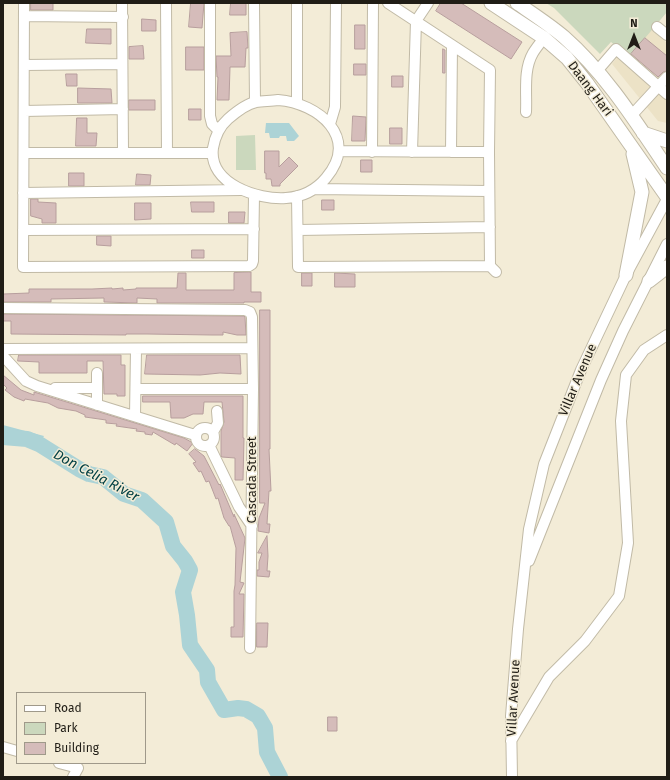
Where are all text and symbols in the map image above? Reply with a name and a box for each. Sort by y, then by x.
north arrow [614,16,654,56]
text: N [630,17,638,30]
street label: Daang Hari [564,58,616,120]
street label: Villar Avenue [556,341,600,419]
street label: Cascada Street [244,437,260,523]
water label: Don Celia River [50,446,142,506]
street label: Villar Avenue [504,659,524,737]
legend [16,692,146,764]
text: Road [54,701,82,715]
text: Park [54,721,78,735]
text: Building [54,741,99,755]

